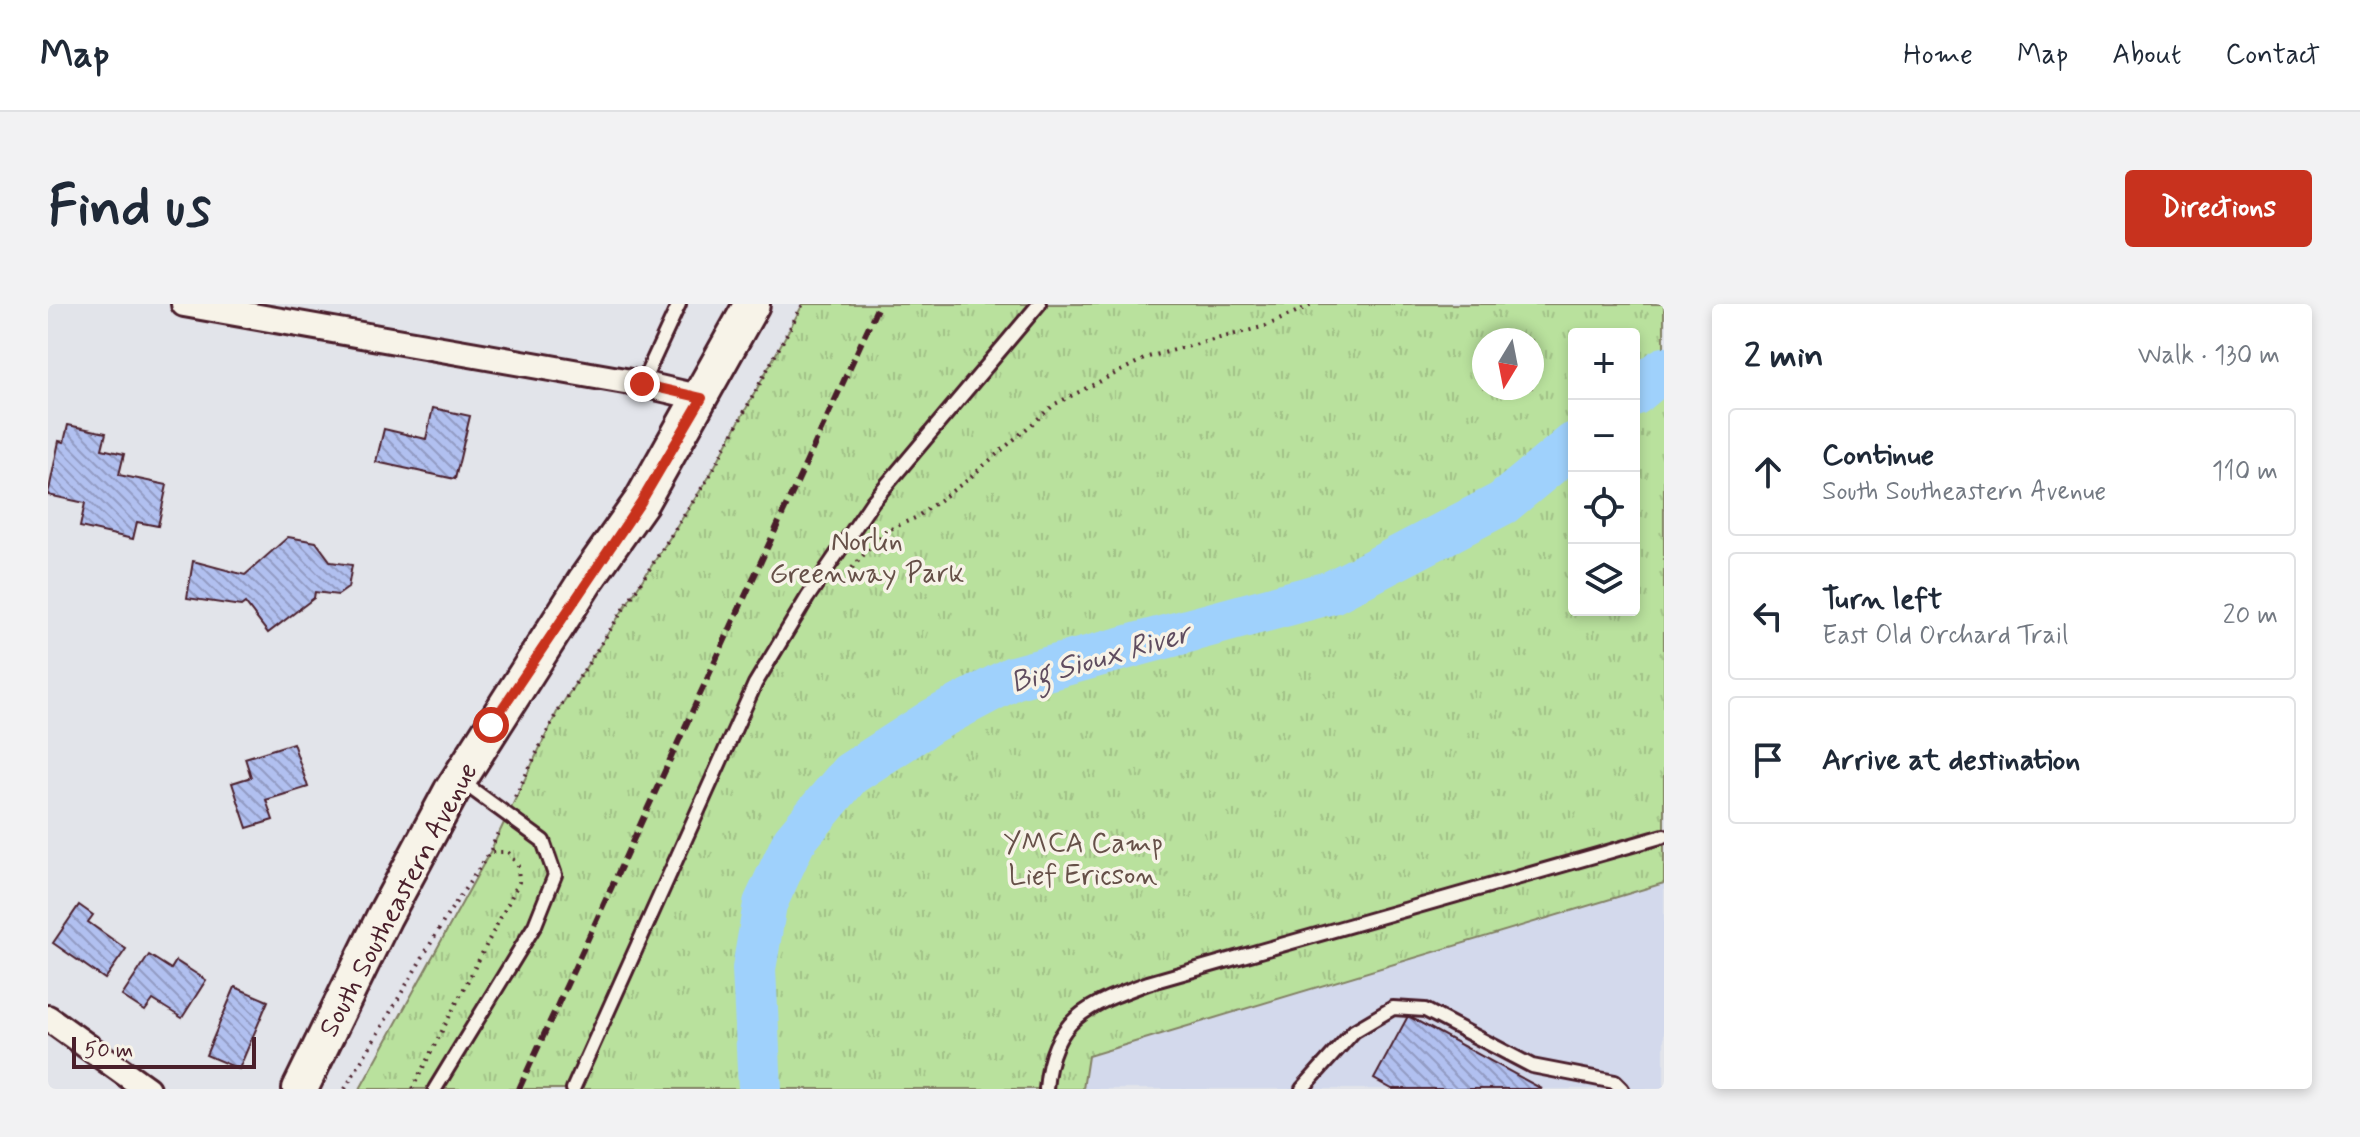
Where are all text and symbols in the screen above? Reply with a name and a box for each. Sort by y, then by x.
text: Map [40,31,110,80]
text: Home [1903,37,1973,74]
text: Map [2017,37,2068,74]
text: About [2112,37,2181,74]
text: Contact [2225,37,2320,74]
button: Directions [2125,170,2312,247]
text: Find us [48,172,211,245]
north arrow [1472,328,1544,400]
map controls [1568,328,1640,616]
button: + [1568,328,1640,400]
text: 2 min [1744,334,1824,379]
text: Walk · 130 m [2138,339,2280,373]
route end [624,366,660,402]
button: − [1568,400,1640,472]
text: Continue [1822,436,1934,475]
icon: ahead [1746,450,1790,494]
text: 110 m [2212,455,2278,489]
button: locate [1568,472,1640,544]
text: South Southeastern Avenue [1822,475,2106,509]
park label: Norlin Greenway Park [769,524,965,593]
button: layers [1568,544,1640,616]
text: Turn left [1822,580,1942,619]
icon: left [1746,594,1790,638]
text: 20 m [2223,599,2278,633]
water label: Big Sioux River [1006,613,1199,707]
text: East Old Orchard Trail [1822,619,2068,653]
route start [473,707,509,743]
icon: arrive [1746,738,1790,782]
text: Arrive at destination [1822,741,2080,780]
street label: South Southeastern Avenue [311,756,487,1044]
park label: YMCA Camp Lief Ericson [1003,826,1163,895]
scale bar [72,1033,256,1069]
text: 50 m [84,1037,133,1065]

